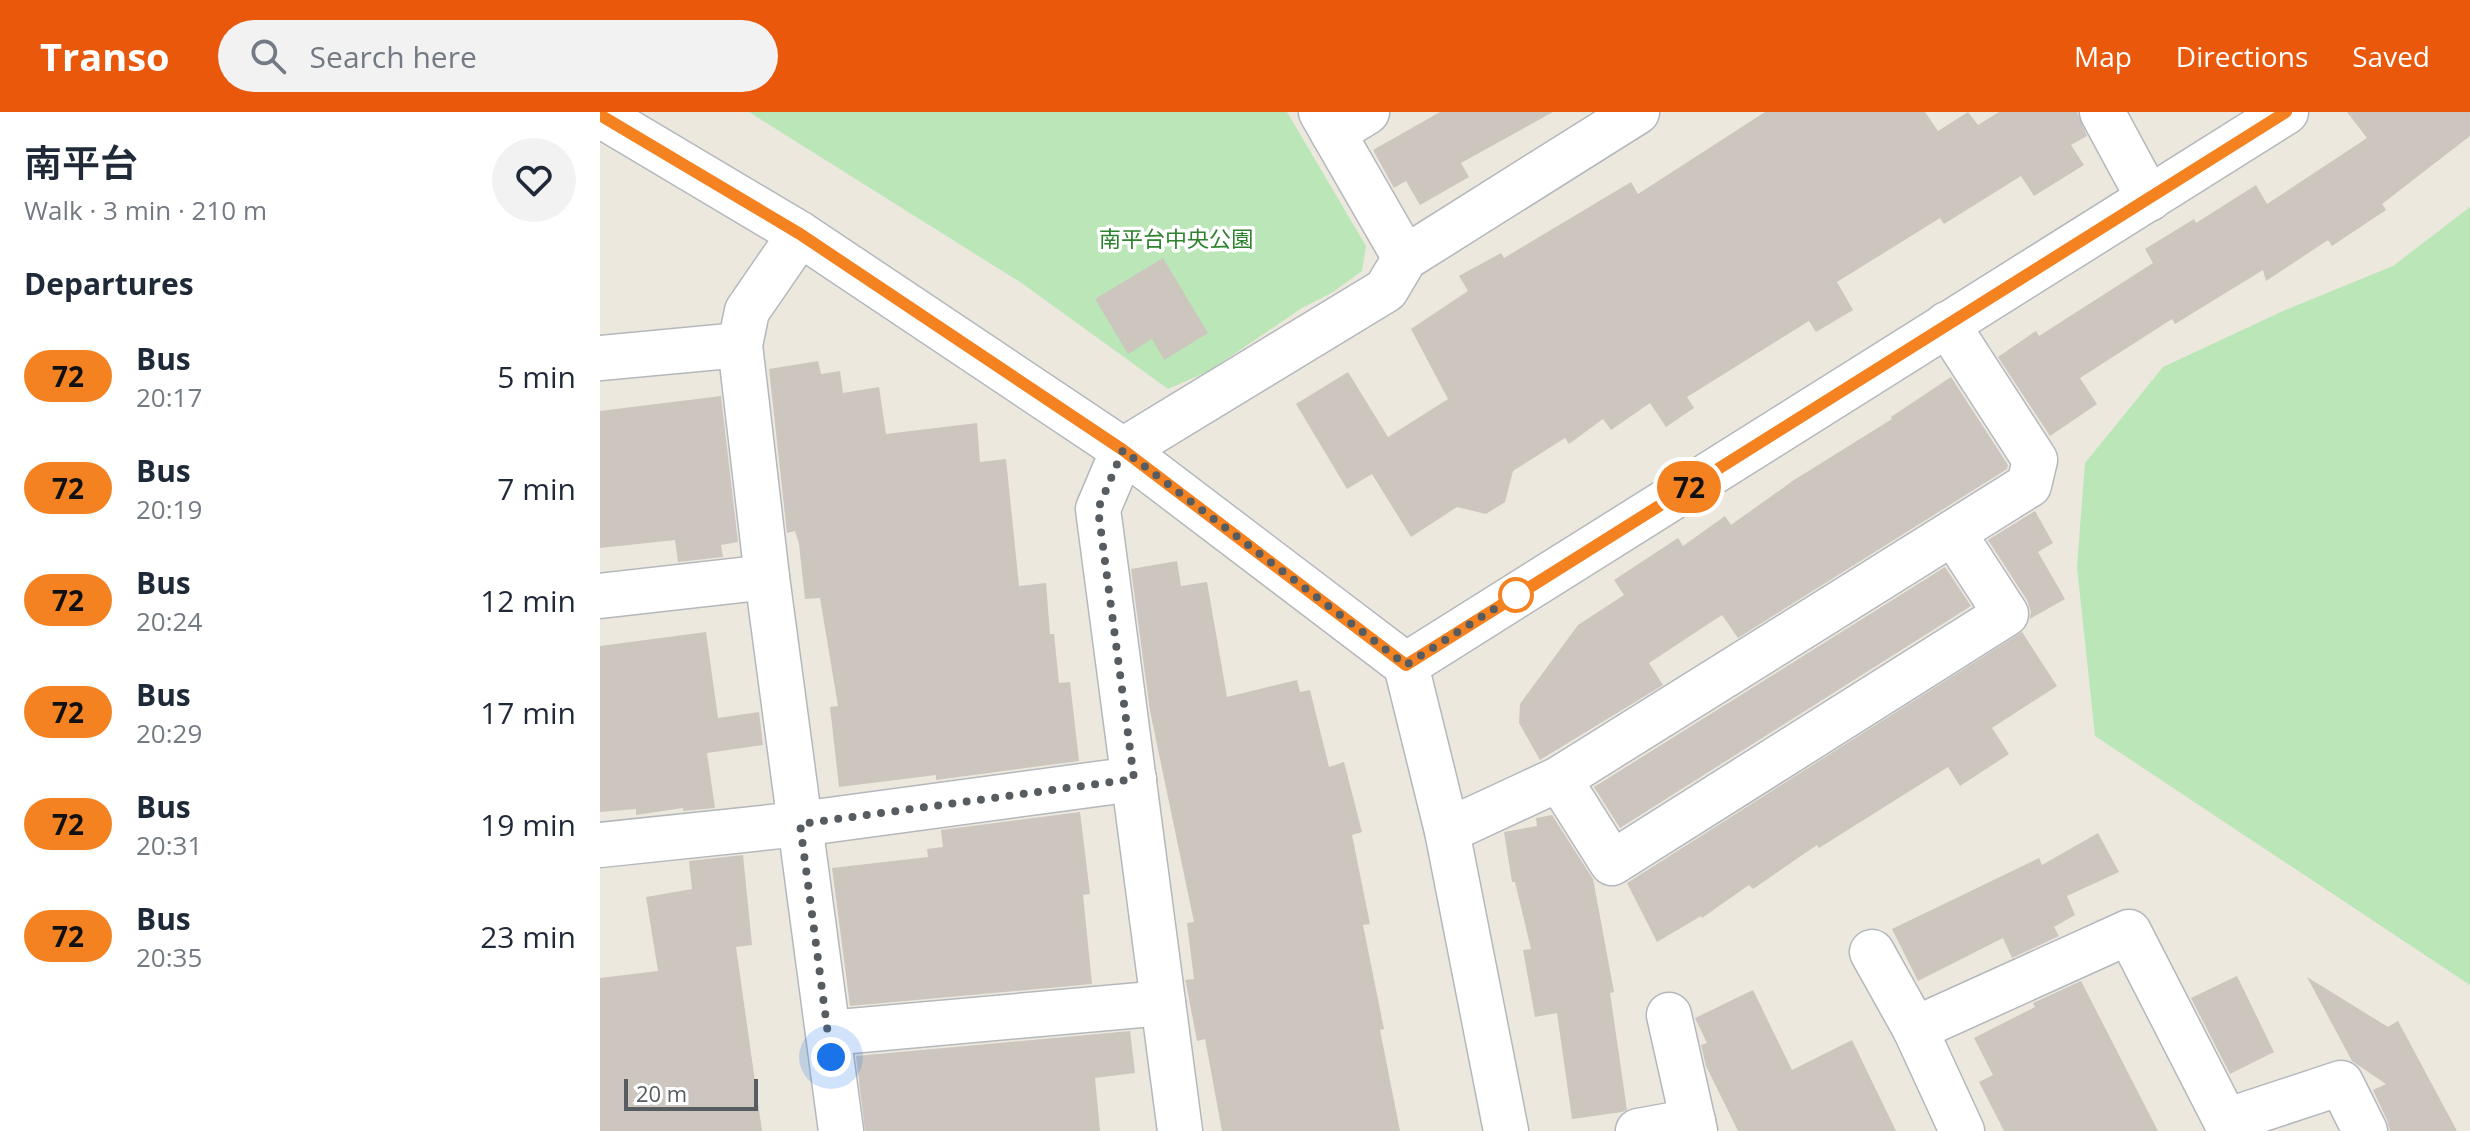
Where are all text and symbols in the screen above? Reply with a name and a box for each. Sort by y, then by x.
search box [218,20,778,92]
text: Transo [40,30,170,82]
icon: search [246,34,290,78]
text: Search here [310,36,477,77]
text: Map [2074,37,2132,75]
text: Directions [2176,37,2308,75]
text: Saved [2352,37,2430,75]
text: 南平台 [24,136,138,188]
button: heart [492,138,576,222]
text: Walk · 3 min · 210 m [24,192,267,228]
park label: 南平台中央公園 [1099,223,1253,253]
text: Departures [24,263,194,304]
text: Bus [136,338,191,379]
text: 5 min [497,356,576,397]
text: 72 [52,357,84,395]
text: 20:17 [136,379,202,415]
text: Bus [136,450,191,491]
line badge: 72 [1653,461,1725,513]
text: 7 min [497,468,576,509]
text: 72 [1673,468,1705,506]
text: 72 [52,469,84,507]
text: 20:19 [136,491,202,527]
text: Bus [136,562,191,603]
unlabelled marker [1499,578,1533,612]
text: 12 min [480,580,576,621]
text: 72 [52,581,84,619]
text: 20:24 [136,603,202,639]
text: Bus [136,674,191,715]
text: 17 min [480,692,576,733]
text: 72 [52,693,84,731]
text: 20:29 [136,715,202,751]
text: Bus [136,786,191,827]
text: 19 min [480,804,576,845]
text: 72 [52,805,84,843]
text: 20:31 [136,827,202,863]
text: Bus [136,898,191,939]
text: 23 min [480,916,576,957]
text: 72 [52,917,84,955]
text: 20:35 [136,939,202,975]
your location [811,1037,851,1077]
scale bar [624,1075,758,1111]
text: 20 m [636,1078,687,1108]

